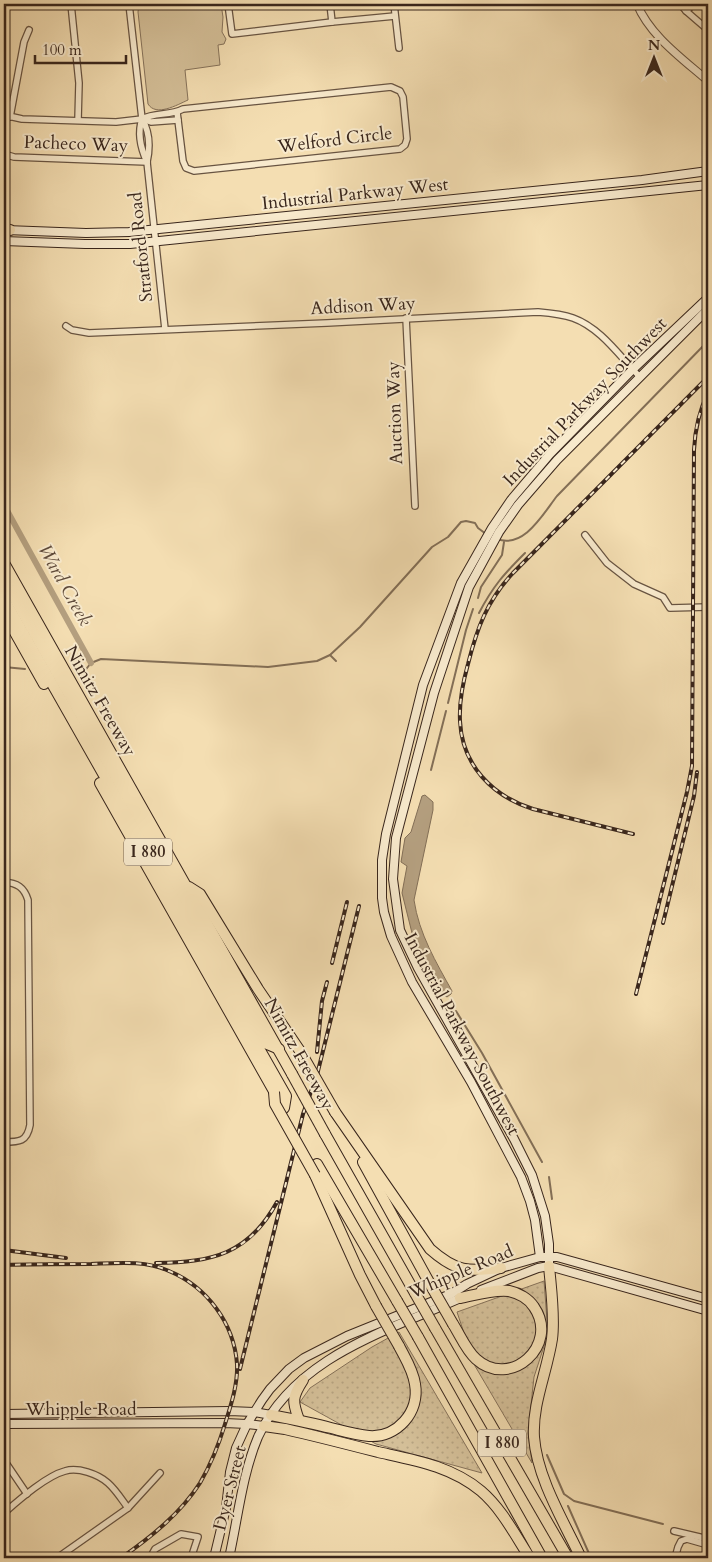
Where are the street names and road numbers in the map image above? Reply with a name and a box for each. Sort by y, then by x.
street label: Welford Circle [275,121,394,160]
street label: Pacheco Way [23,130,129,158]
street label: Industrial Parkway West [261,172,450,216]
street label: Stratford Road [123,190,159,303]
street label: Addison Way [310,291,417,321]
street label: Industrial Parkway Southwest [497,312,673,492]
street label: Auction Way [381,360,409,465]
street label: Nimitz Freeway [58,641,142,761]
road number: I 880 [124,839,172,866]
street label: Industrial Parkway Southwest [398,928,526,1140]
street label: Nimitz Freeway [258,994,340,1115]
street label: Whipple Road [404,1239,517,1306]
street label: Whipple Road [24,1397,137,1422]
road number: I 880 [478,1430,526,1456]
street label: Dyer Street [207,1442,253,1533]

